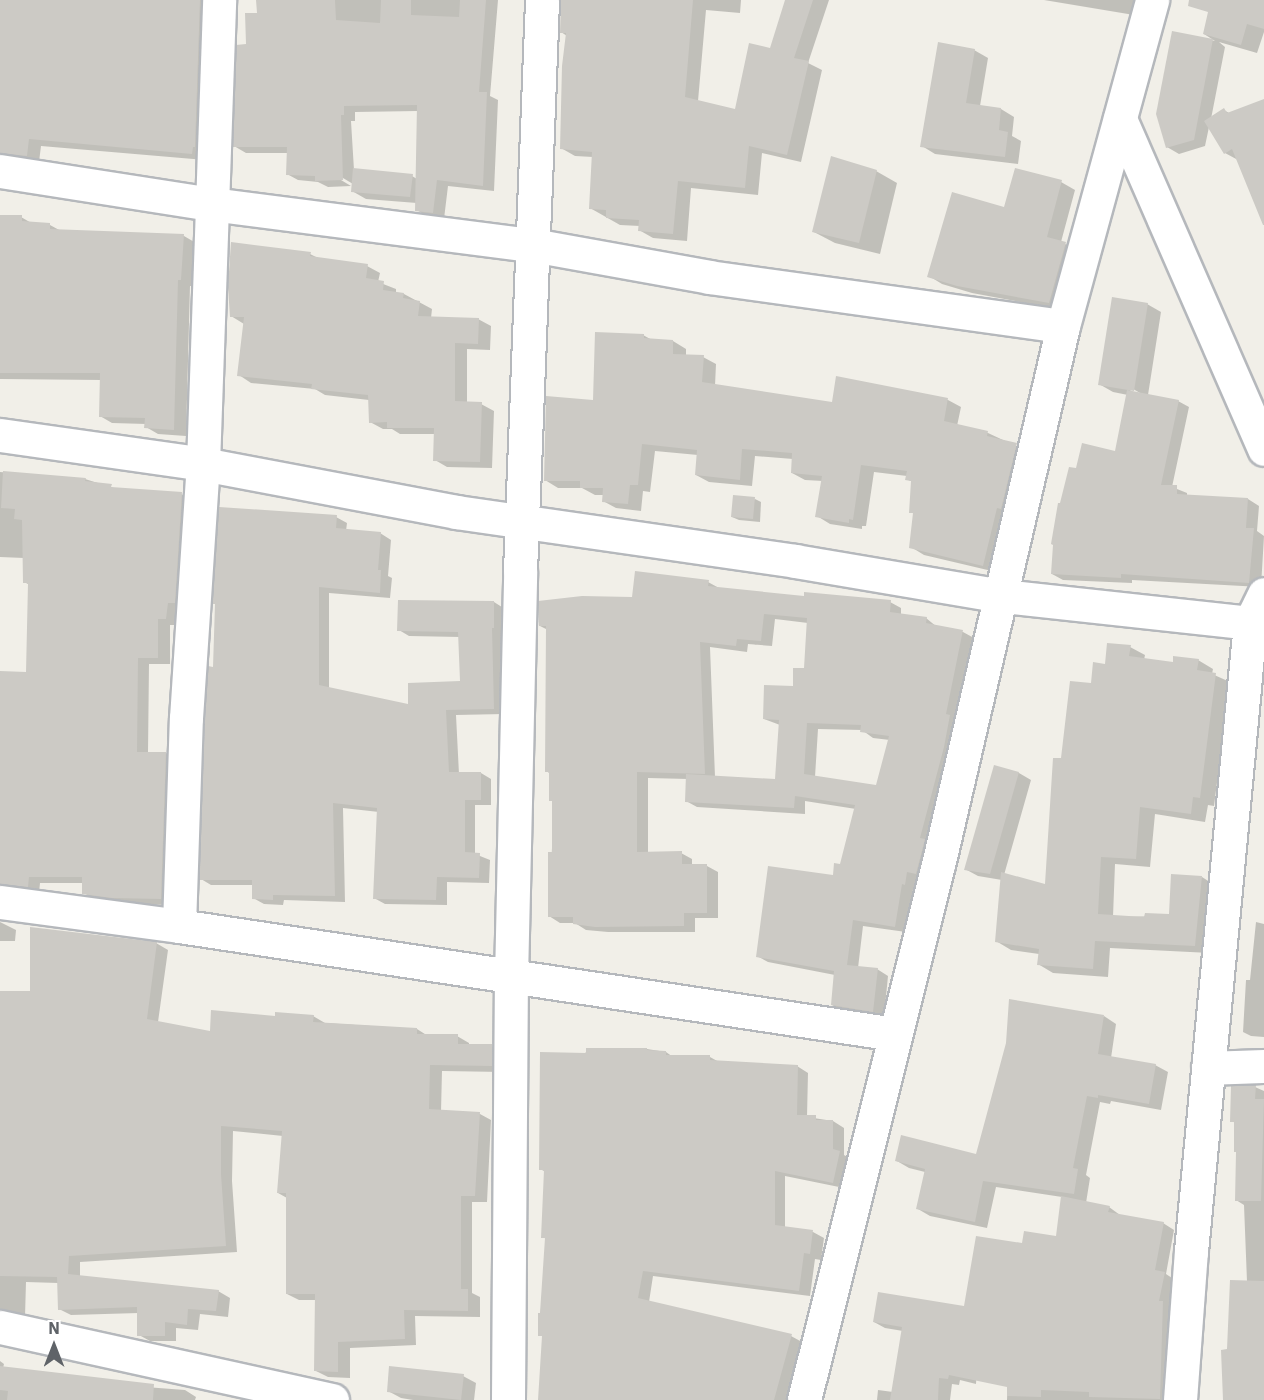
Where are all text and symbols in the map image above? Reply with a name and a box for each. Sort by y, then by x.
north arrow [24,1316,84,1376]
text: N [48,1318,60,1338]

